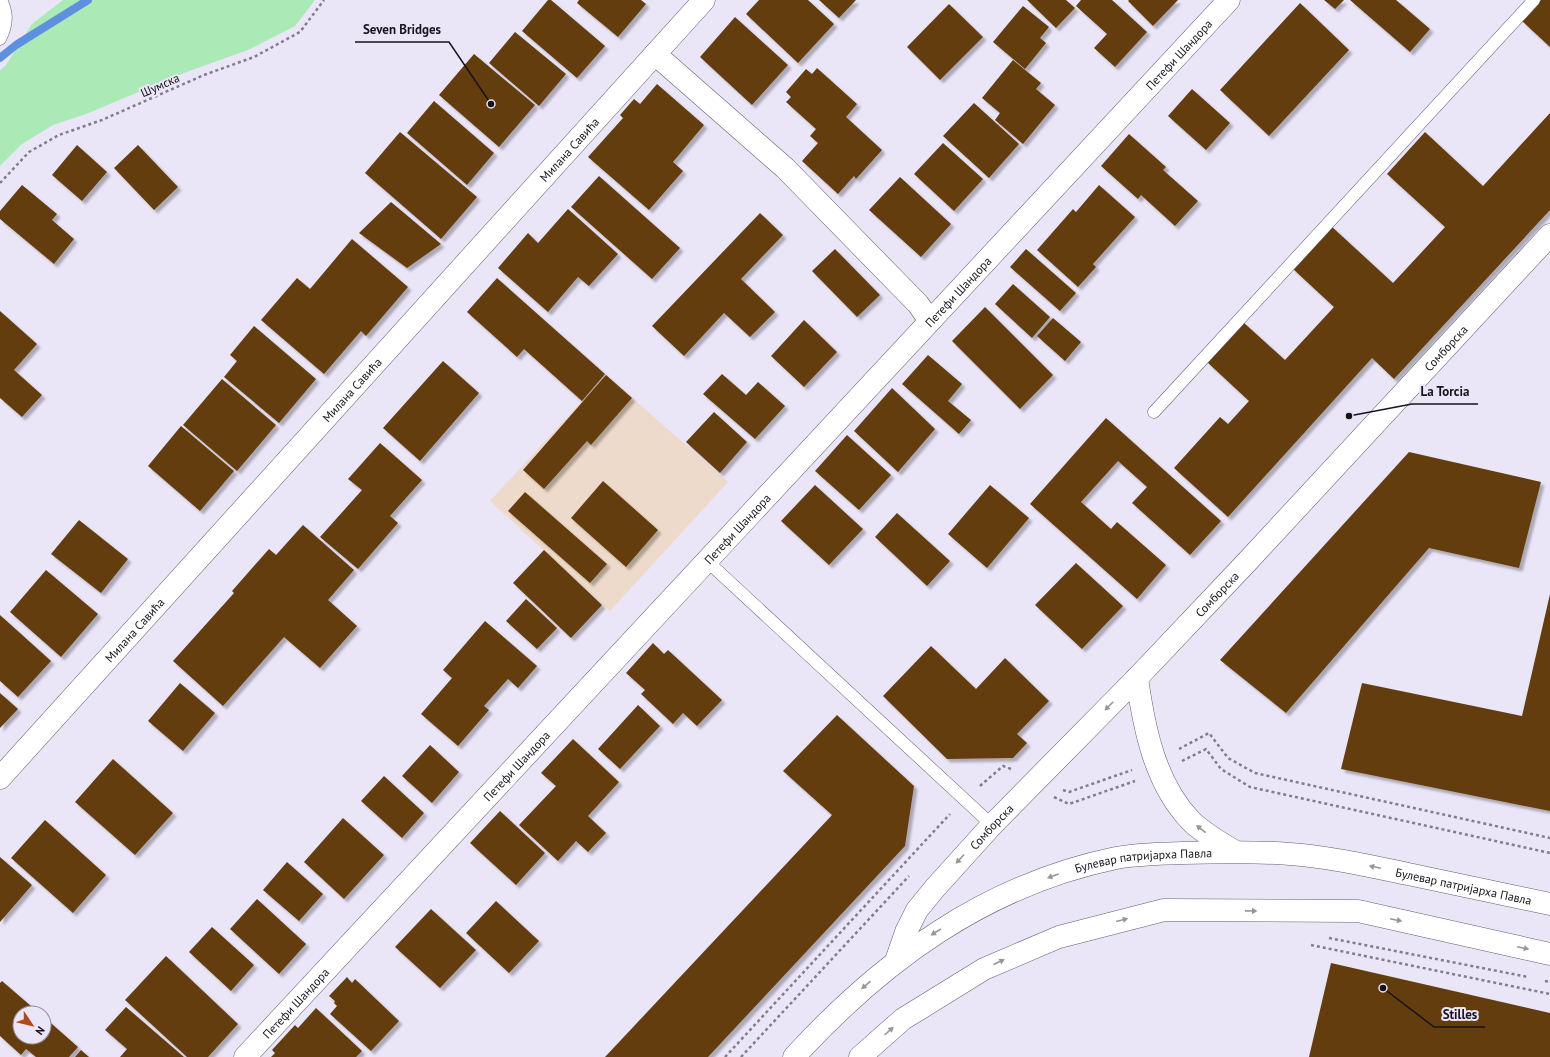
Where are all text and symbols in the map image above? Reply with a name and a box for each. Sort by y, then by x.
street label: Петефи Шандора [1142,16,1215,93]
callout: Seven Bridges [355,17,449,42]
text: Seven Bridges [363,21,442,38]
street label: Шумска [138,70,182,100]
street label: Милана Савића [536,114,602,185]
street label: Петефи Шандора [921,253,994,330]
street label: Сомборска [1421,322,1470,374]
street label: Милана Савића [319,354,385,425]
callout: La Torcia [1412,379,1478,404]
text: La Torcia [1421,383,1469,400]
street label: Петефи Шандора [700,490,773,567]
street label: Сомборска [1192,568,1242,620]
street label: Милана Савића [101,594,167,665]
one-way arrow [1105,701,1114,711]
street label: Петефи Шандора [480,727,553,804]
street label: Сомборска [966,801,1016,852]
one-way arrow [1196,825,1207,834]
street label: Булевар патријарха Павла [1073,845,1212,876]
one-way arrow [956,854,965,865]
one-way arrow [1369,864,1381,870]
street label: Булевар патријарха Павла [1394,864,1533,907]
one-way arrow [1046,874,1058,880]
one-way arrow [1245,908,1258,914]
one-way arrow [1116,917,1128,923]
one-way arrow [1390,917,1402,923]
one-way arrow [930,929,942,936]
one-way arrow [1517,945,1529,951]
one-way arrow [994,959,1006,965]
street label: Петефи Шандора [259,964,332,1041]
one-way arrow [861,981,871,990]
callout: Stilles [1434,1002,1485,1027]
north arrow [12,1005,52,1045]
text: Stilles [1443,1006,1478,1023]
text: N [32,1024,48,1038]
one-way arrow [885,1027,894,1036]

